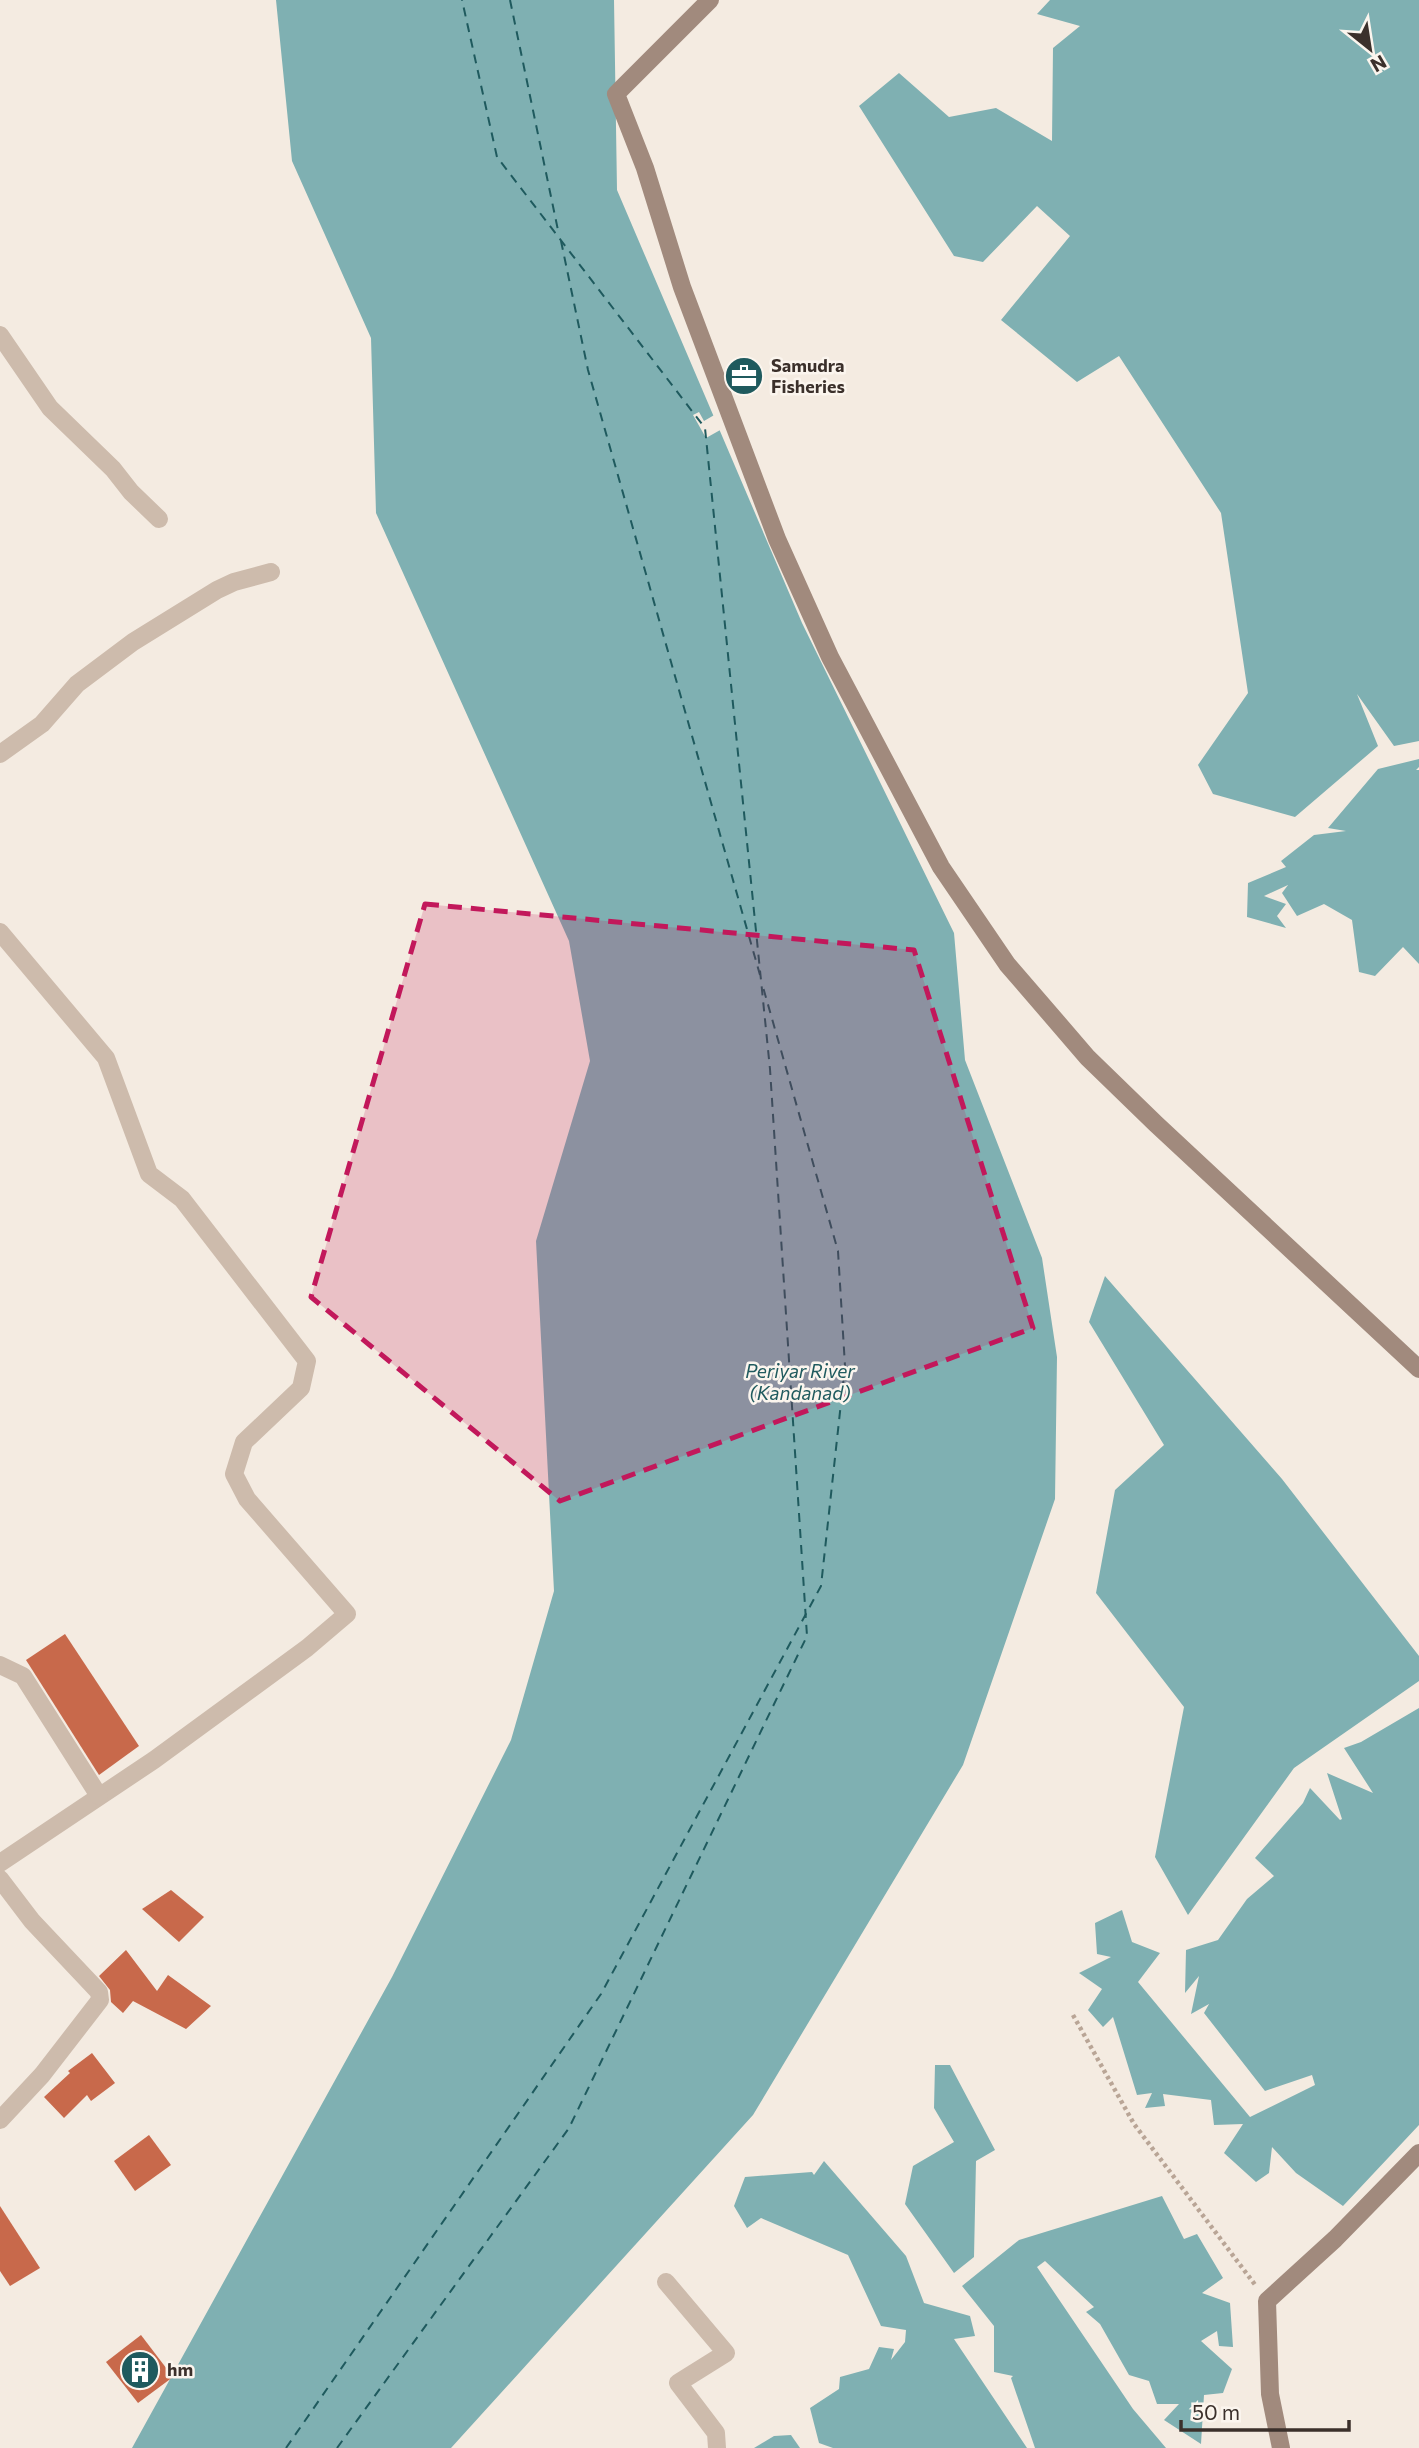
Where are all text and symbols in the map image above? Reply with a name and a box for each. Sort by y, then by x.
north arrow [1335,14,1405,84]
text: N [1367,51,1391,78]
place label: Samudra Fisheries [771,354,845,397]
office icon: Samudra Fisheries [723,355,765,397]
water label: Periyar River (Kandanad) [745,1359,856,1404]
building icon: hm [119,2349,161,2391]
place label: hm [167,2358,193,2380]
scale bar [1181,2388,1349,2432]
text: 50 m [1192,2399,1240,2424]

